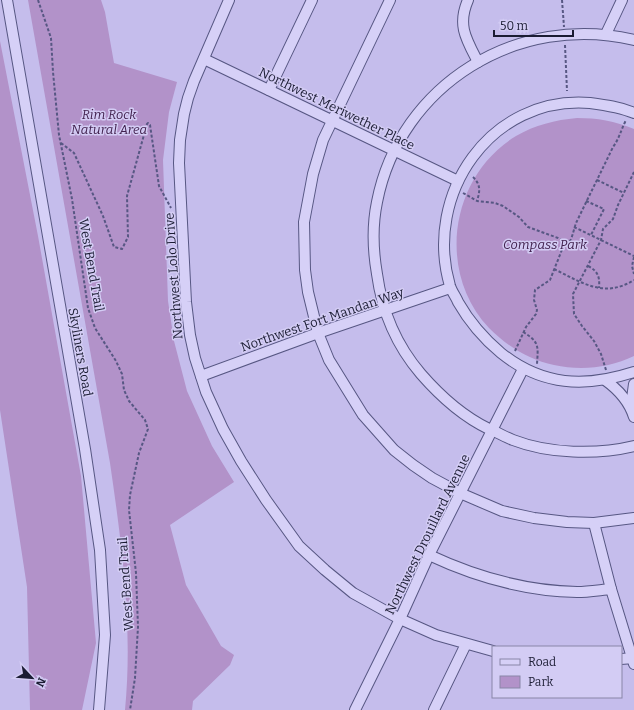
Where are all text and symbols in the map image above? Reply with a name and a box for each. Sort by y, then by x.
scale bar [494,12,573,38]
text: 50 m [500,19,529,33]
street label: Northwest Meriwether Place [257,64,417,153]
park label: Rim Rock Natural Area [71,107,147,137]
street label: Northwest Lolo Drive [162,212,185,340]
street label: West Bend Trail [76,217,107,313]
park label: Compass Park [503,237,588,252]
street label: Northwest Fort Mandan Way [239,284,406,355]
street label: Skyliners Road [65,307,96,398]
street label: Northwest Drouillard Avenue [382,452,473,617]
street label: West Bend Trail [115,536,136,631]
legend [492,646,622,698]
text: Road [528,655,556,669]
north arrow [12,658,52,698]
text: N [33,675,48,689]
text: Park [528,675,554,689]

